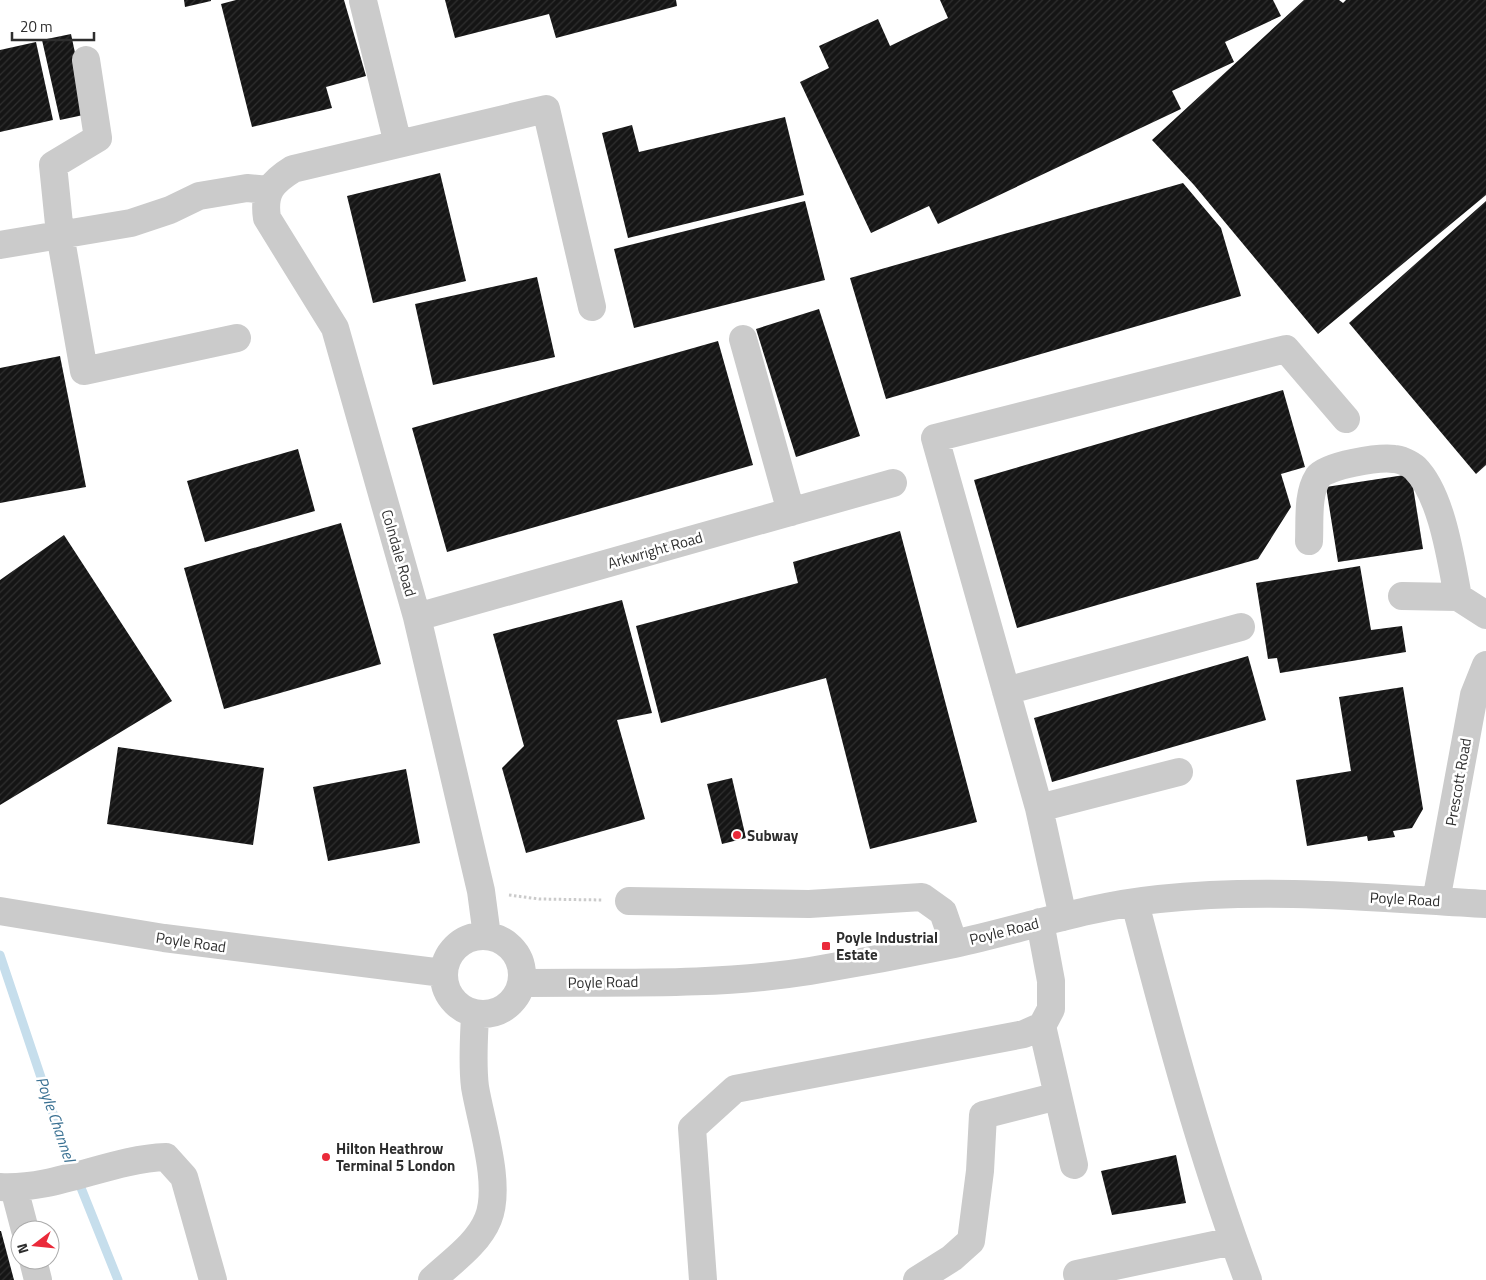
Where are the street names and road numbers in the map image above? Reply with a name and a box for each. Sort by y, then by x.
street label: Colndale Road [376,507,422,599]
street label: Arkwright Road [605,525,705,575]
street label: Prescott Road [1439,736,1477,828]
street label: Poyle Road [1369,886,1441,912]
street label: Poyle Road [967,911,1041,951]
street label: Poyle Road [154,926,228,958]
street label: Poyle Road [567,970,639,994]

